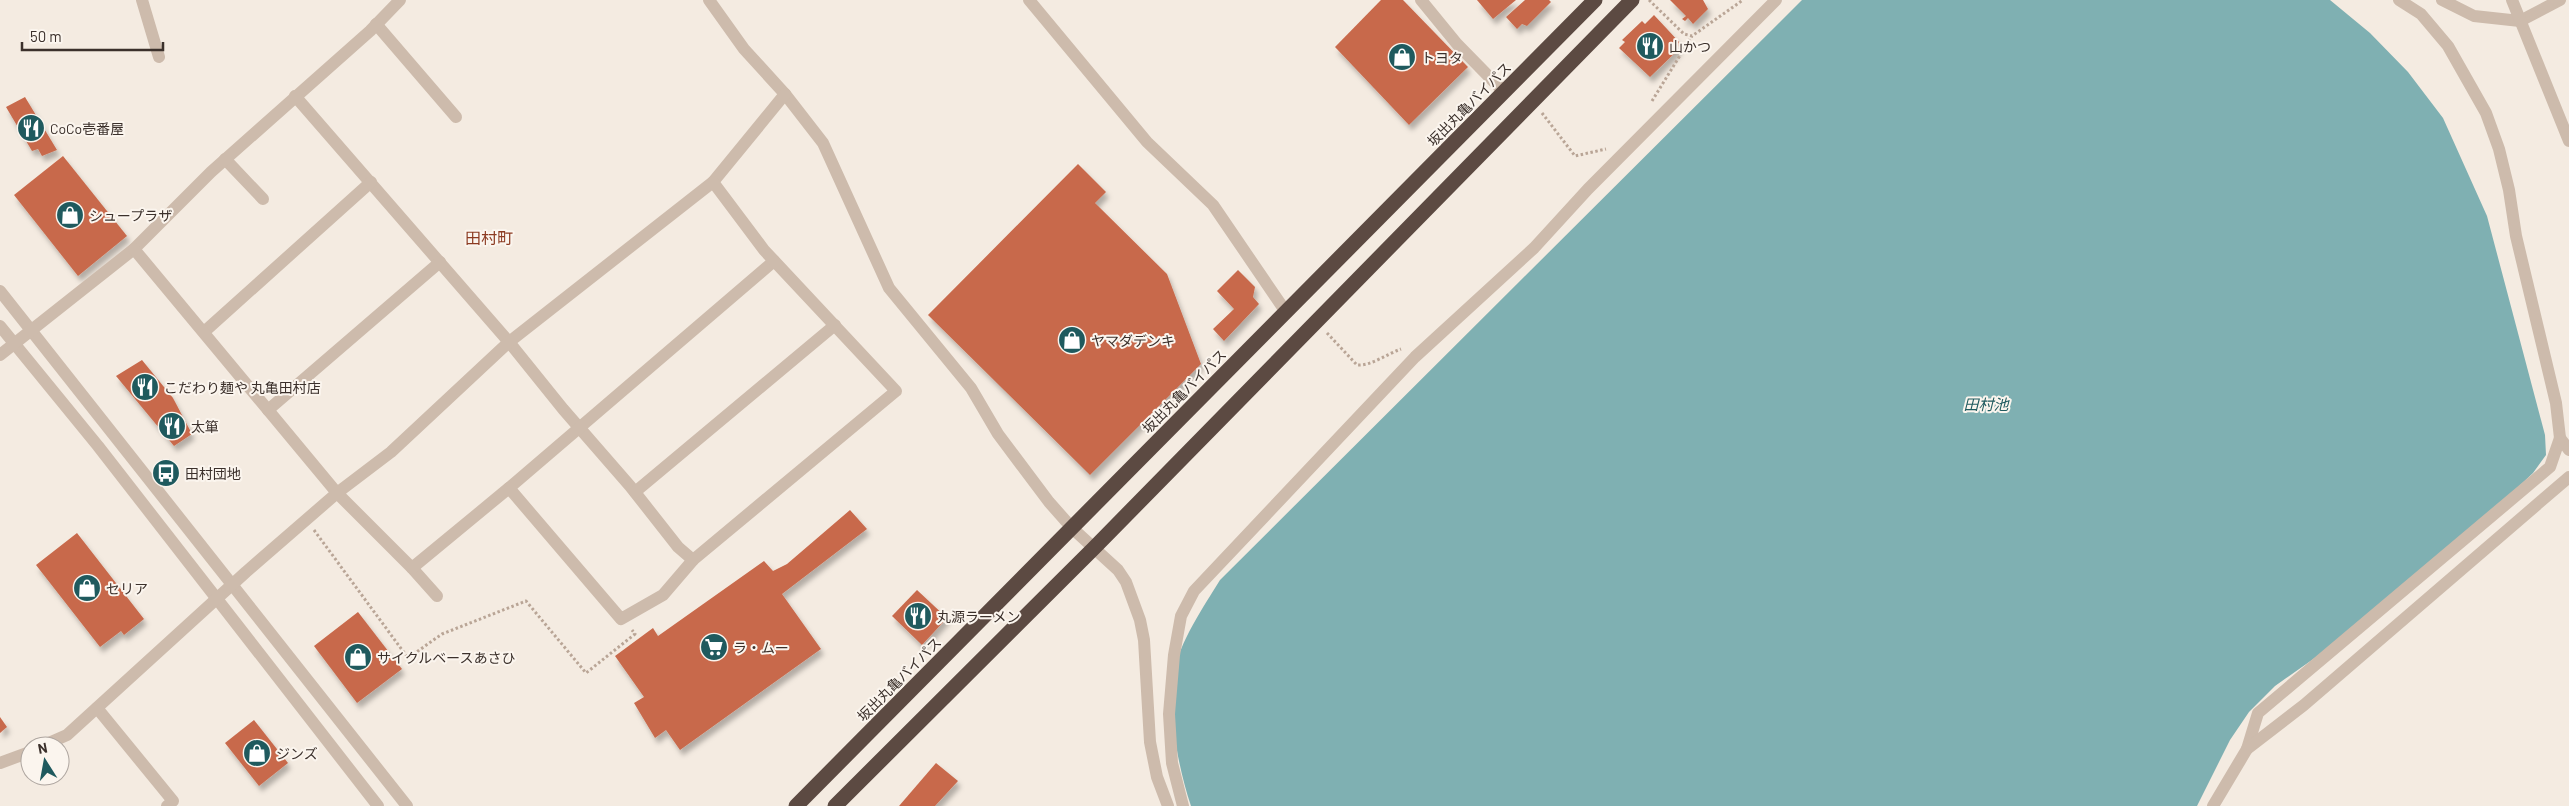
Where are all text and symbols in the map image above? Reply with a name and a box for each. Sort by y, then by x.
scale bar [22,20,164,52]
text: 50 m [30,27,62,45]
restaurant icon: 山かつ [1635,31,1665,61]
place label: 山かつ [1669,38,1711,55]
shop icon: トヨタ [1387,42,1417,72]
place label: トヨタ [1421,49,1463,66]
street label: 坂出丸亀バイパス [1423,58,1515,150]
restaurant icon: CoCo壱番屋 [16,113,46,143]
place label: CoCo壱番屋 [50,120,124,137]
shop icon: シュープラザ [55,200,85,230]
place label: シュープラザ [89,207,172,224]
district label: 田村町 [465,228,513,247]
shop icon: ヤマダデンキ [1057,325,1087,355]
place label: ヤマダデンキ [1091,332,1175,349]
street label: 坂出丸亀バイパス [1138,345,1230,437]
restaurant icon: こだわり麺や 丸亀田村店 [130,372,160,402]
place label: こだわり麺や 丸亀田村店 [164,379,321,396]
water label: 田村池 [1963,395,2010,413]
restaurant icon: 太箪 [157,411,187,441]
place label: 太箪 [191,418,219,435]
bus stop icon: 田村団地 [151,458,181,488]
place label: 田村団地 [185,465,241,482]
shop icon: セリア [72,573,102,603]
place label: セリア [106,580,148,597]
restaurant icon: 丸源ラーメン [903,601,933,631]
place label: 丸源ラーメン [937,608,1020,625]
supermarket icon: ラ・ムー [699,632,729,662]
street label: 坂出丸亀バイパス [853,633,945,725]
place label: ラ・ムー [733,639,789,656]
shop icon: サイクルベースあさひ [343,642,373,672]
place label: サイクルベースあさひ [377,649,516,666]
north arrow [20,736,70,786]
shop icon: ジンズ [242,738,272,768]
text: N [36,739,49,757]
place label: ジンズ [276,745,318,762]

